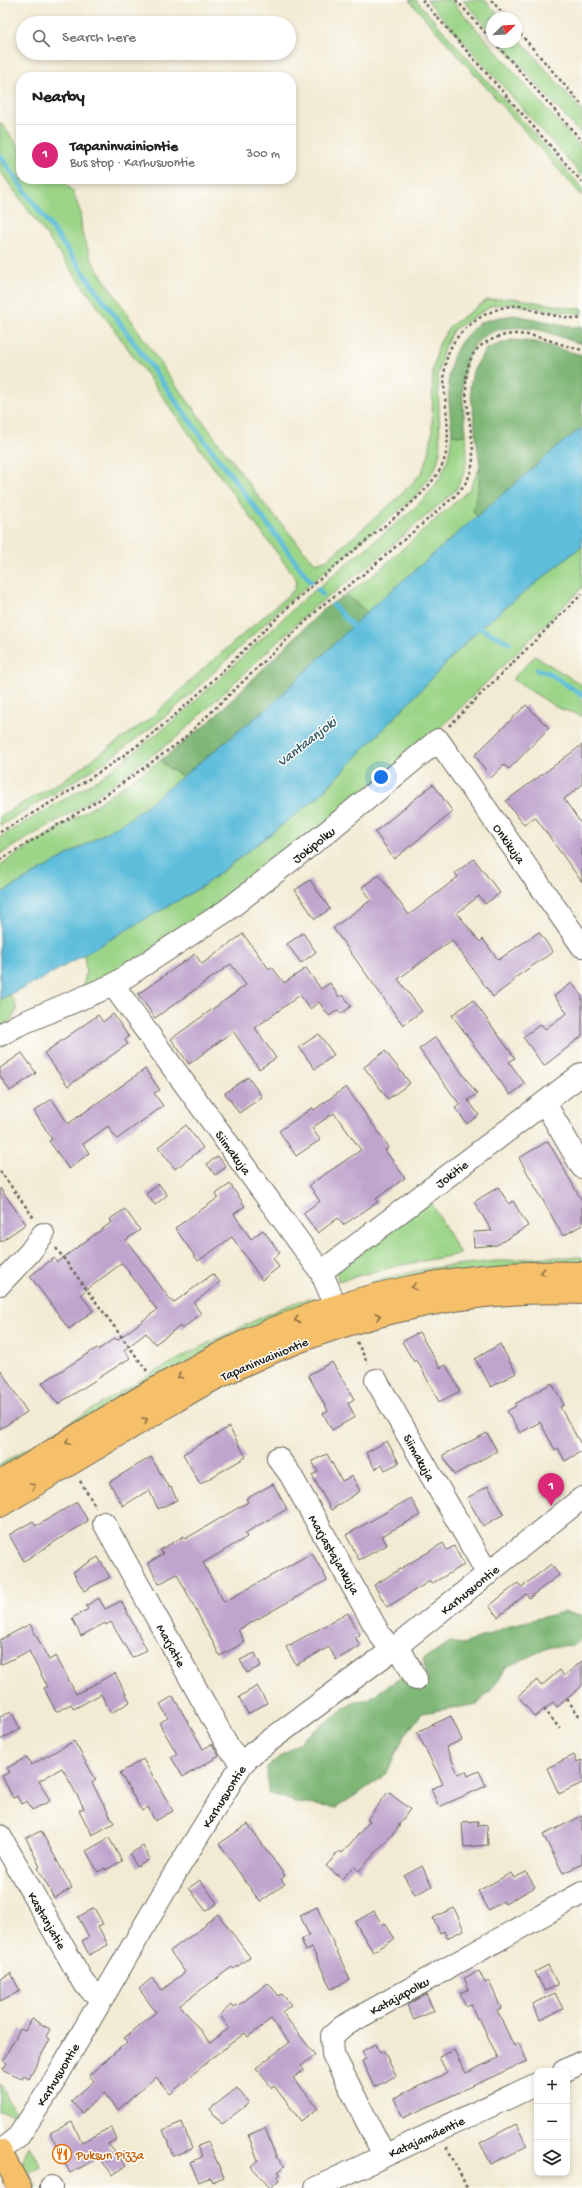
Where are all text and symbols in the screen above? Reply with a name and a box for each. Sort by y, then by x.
north arrow [486,12,522,48]
search box [16,16,296,60]
icon: search [30,27,52,49]
text: Search here [62,29,136,47]
text: Nearby [32,88,85,108]
text: Tapaninvainiontie [70,138,178,156]
text: 1 [42,147,48,162]
text: 300 m [246,147,280,162]
text: Bus stop · Karhusuontie [70,156,195,171]
water label: Vantaanjoki [274,713,342,771]
your location [371,767,391,787]
street label: Onkikuja [489,821,528,868]
street label: Jokipolku [290,825,339,867]
street label: Siimakuja [211,1128,253,1179]
street label: Jokitie [433,1158,472,1192]
one-way arrow [540,1268,546,1277]
one-way arrow [411,1283,417,1291]
one-way arrow [375,1313,381,1321]
one-way arrow [294,1315,301,1324]
street label: Tapaninvainiontie [218,1335,311,1386]
one-way arrow [177,1371,184,1378]
one-way arrow [141,1417,148,1424]
street label: Siimakuja [399,1432,437,1485]
one-way arrow [65,1437,72,1444]
pin: 1 [538,1473,564,1506]
one-way arrow [29,1483,36,1490]
street label: Marjastajankuja [304,1513,362,1598]
street label: Karhusuontie [438,1563,503,1619]
street label: Marjatie [152,1622,188,1671]
street label: Karhusuontie [200,1763,250,1831]
street label: Kastanjatie [23,1890,68,1953]
street label: Katajapolku [368,1975,433,2020]
street label: Karhusuontie [35,2041,84,2109]
map controls [534,2068,570,2176]
button: + [534,2068,570,2104]
button: − [534,2104,570,2140]
street label: Katajamäentie [387,2114,468,2162]
button: layers [534,2140,570,2176]
restaurant icon: Puksun Pizza [51,2143,73,2165]
place label: Puksun Pizza [75,2149,145,2164]

